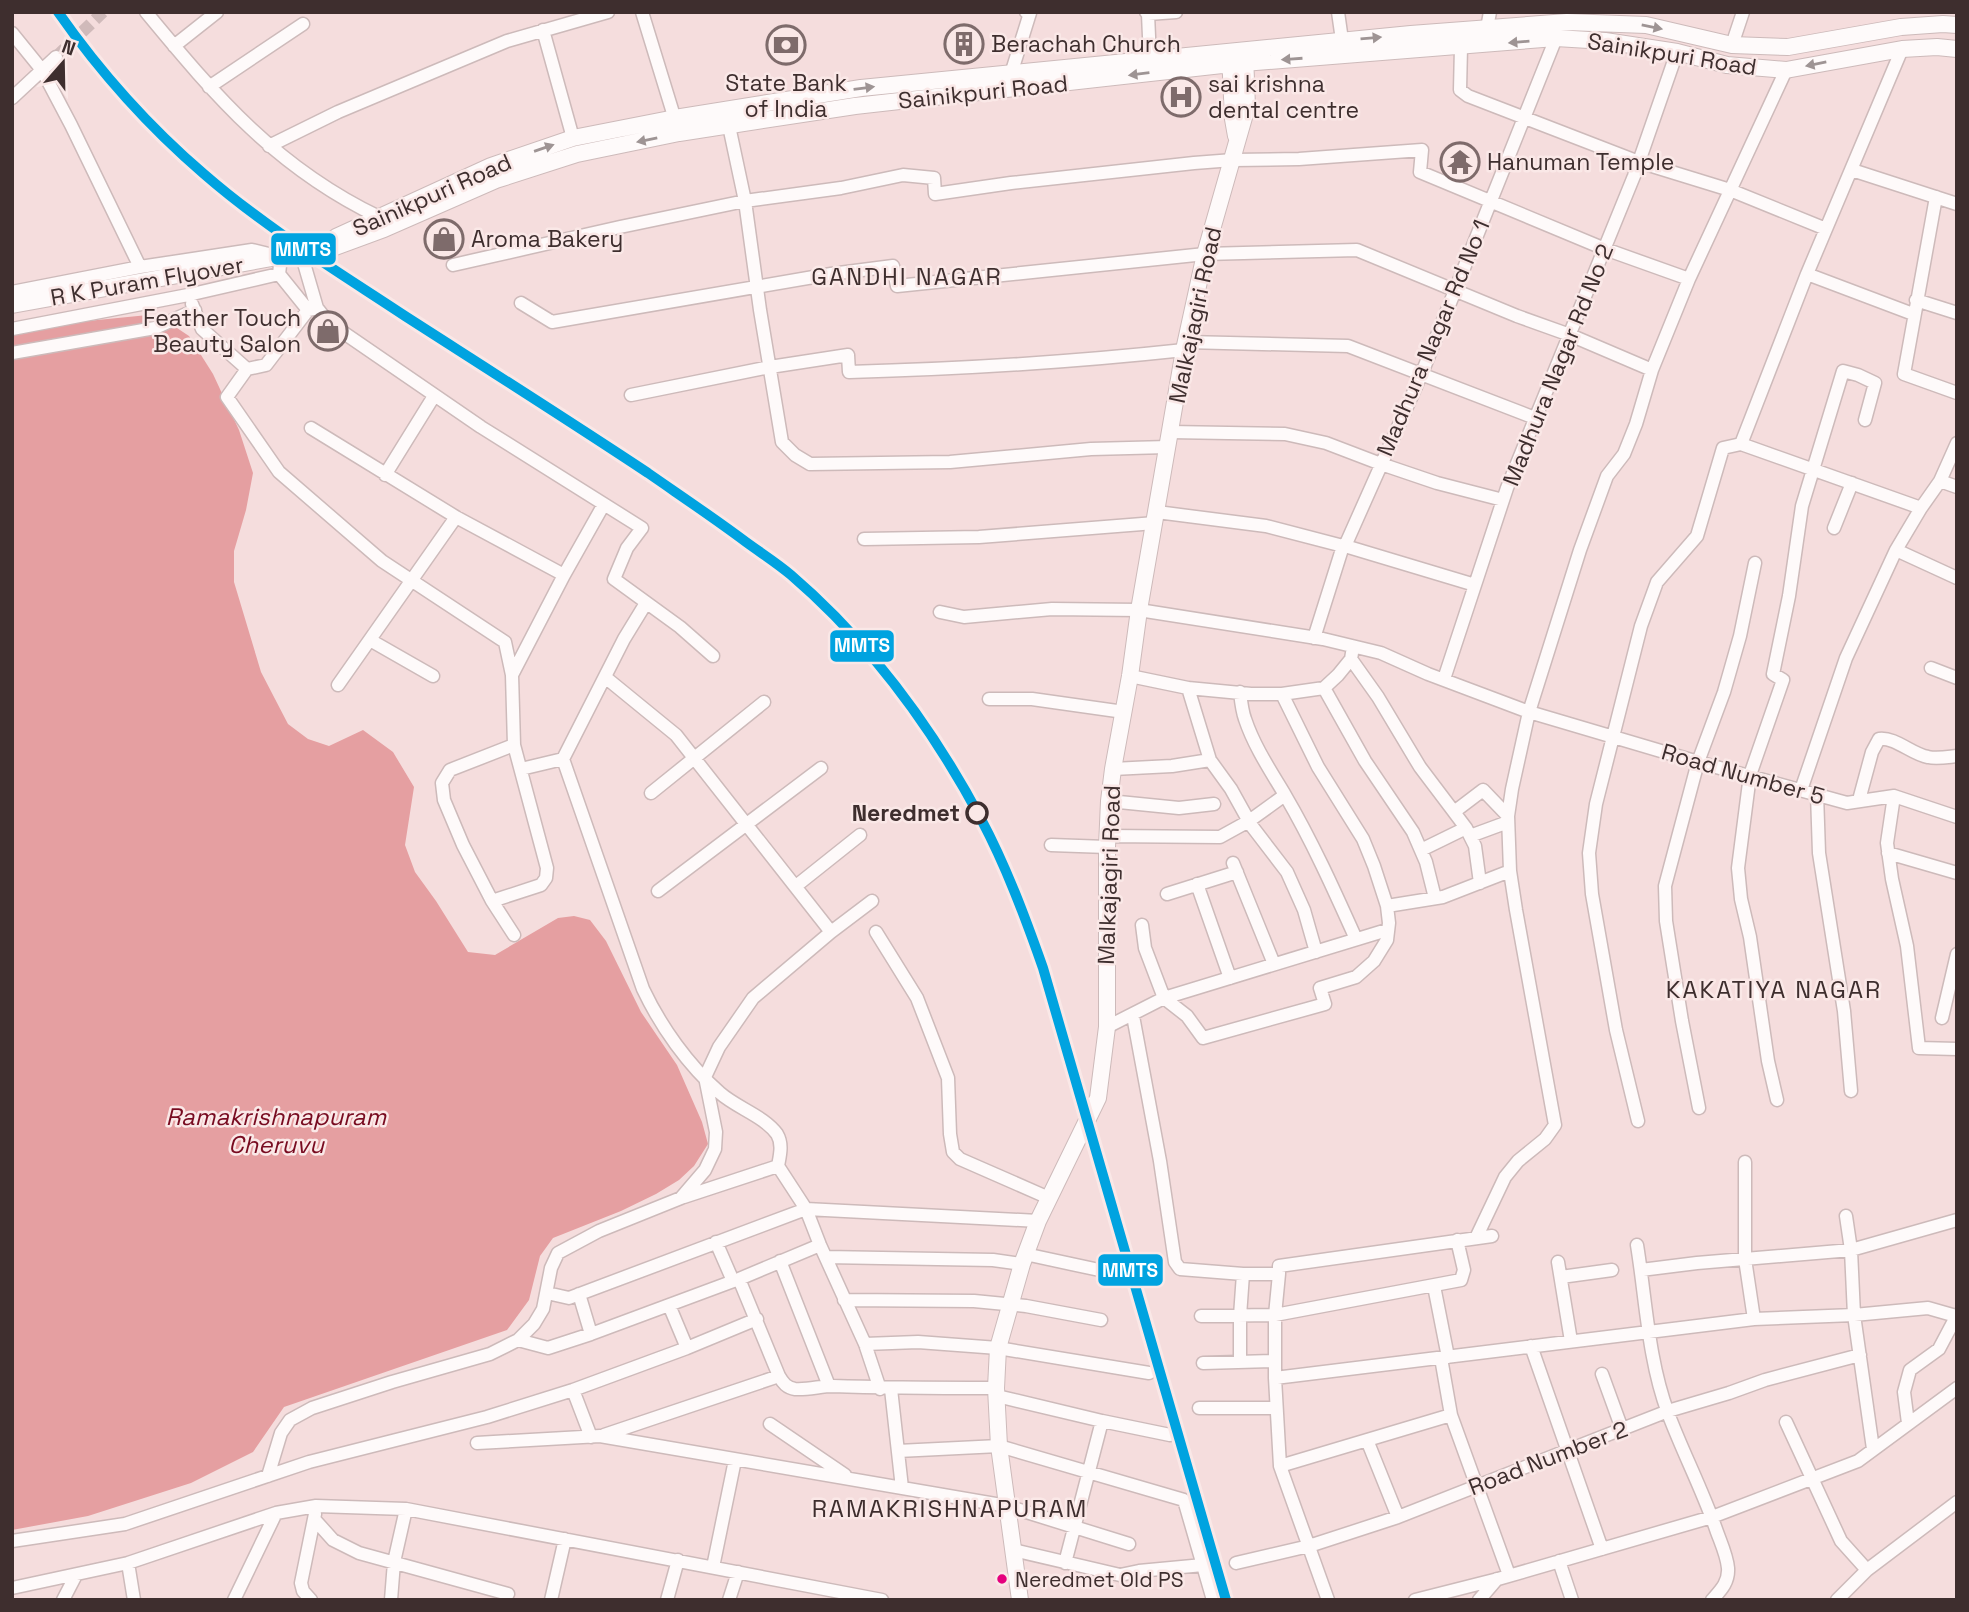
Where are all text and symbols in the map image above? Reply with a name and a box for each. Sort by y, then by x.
one-way arrow [1641,22,1663,33]
building icon: Berachah Church [943,23,985,65]
bank icon: State Bank of India [765,24,807,66]
street label: Sainikpuri Road [1585,26,1759,82]
north arrow [28,28,98,98]
place label: Berachah Church [991,29,1181,59]
one-way arrow [1360,32,1382,43]
text: N [58,34,79,61]
one-way arrow [1508,37,1530,48]
one-way arrow [1281,54,1303,65]
one-way arrow [1805,59,1827,70]
place label: State Bank of India [725,68,847,124]
street label: Sainikpuri Road [897,68,1069,116]
one-way arrow [1128,69,1150,80]
place label: sai krishna dental centre [1208,69,1359,125]
hospital icon: sai krishna dental centre [1160,76,1202,118]
one-way arrow [853,82,875,93]
one-way arrow [636,134,658,145]
temple icon: Hanuman Temple [1439,141,1481,183]
one-way arrow [534,142,555,153]
street label: Sainikpuri Road [348,147,516,243]
place label: Hanuman Temple [1487,147,1674,177]
street label: Madhura Nagar Rd No 1 [1370,215,1496,461]
shop icon: Aroma Bakery [423,218,465,260]
place label: Aroma Bakery [471,224,623,254]
street label: Malkajagiri Road [1162,224,1228,406]
line badge: MMTS [270,232,337,266]
text: MMTS [275,237,331,262]
street label: Madhura Nagar Rd No 2 [1496,240,1620,490]
street label: R K Puram Flyover [48,249,246,313]
district label: GANDHI NAGAR [811,261,1003,292]
place label: Feather Touch Beauty Salon [143,303,301,359]
shop icon: Feather Touch Beauty Salon [307,310,349,352]
line badge: MMTS [829,629,895,663]
text: MMTS [834,633,890,658]
street label: Road Number 5 [1658,736,1828,812]
street label: Malkajagiri Road [1091,785,1127,965]
place label: Neredmet [852,798,960,828]
marker: Neredmet [966,802,988,824]
district label: KAKATIYA NAGAR [1666,974,1882,1005]
water label: Ramakrishnapuram Cheruvu [166,1101,388,1160]
line badge: MMTS [1097,1253,1164,1287]
text: MMTS [1102,1258,1158,1283]
street label: Road Number 2 [1464,1414,1632,1502]
district label: RAMAKRISHNAPURAM [812,1493,1088,1524]
place label: Neredmet Old PS [1015,1566,1184,1593]
marker: Neredmet Old PS [995,1572,1009,1586]

